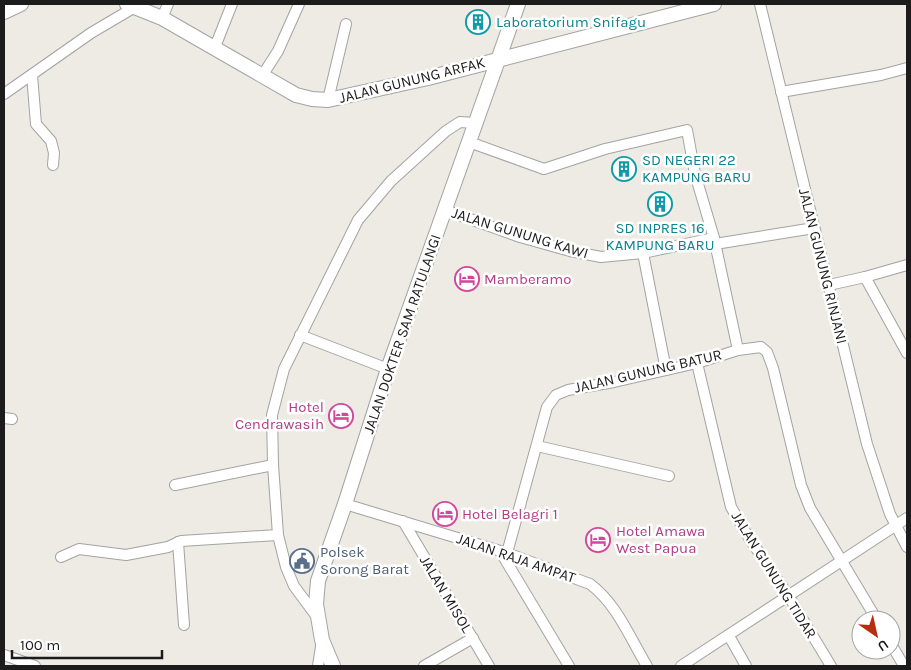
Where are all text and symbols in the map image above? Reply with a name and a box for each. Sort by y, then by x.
building icon: Laboratorium Snifagu [465,9,491,35]
place label: Laboratorium Snifagu [496,13,646,31]
street label: JALAN GUNUNG ARFAK [337,53,487,107]
place label: SD NEGERI 22 KAMPUNG BARU [642,151,751,186]
building icon: SD NEGERI 22 KAMPUNG BARU [611,156,637,182]
street label: JALAN GUNUNG RINJANI [795,186,851,346]
building icon: SD INPRES 16 KAMPUNG BARU [647,191,673,217]
street label: JALAN GUNUNG KAWI [449,204,591,262]
place label: SD INPRES 16 KAMPUNG BARU [606,219,714,254]
street label: JALAN DOKTER SAM RATULANGI [359,232,445,436]
hotel icon: Mamberamo [454,266,480,292]
place label: Mamberamo [484,270,572,288]
street label: JALAN GUNUNG BATUR [572,345,724,397]
place label: Hotel Cendrawasih [235,398,324,433]
hotel icon: Hotel Cendrawasih [328,403,354,429]
hotel icon: Hotel Belagri 1 [432,501,458,527]
place label: Hotel Belagri 1 [462,505,558,523]
street label: JALAN GUNUNG TIDAR [728,508,820,642]
place label: Hotel Amawa West Papua [616,522,705,557]
hotel icon: Hotel Amawa West Papua [585,527,611,553]
street label: JALAN RAJA AMPAT [454,529,578,587]
place label: Polsek Sorong Barat [320,543,409,578]
public building icon: Polsek Sorong Barat [289,548,315,574]
street label: JALAN MISOL [416,552,476,636]
north arrow [851,610,901,660]
scale bar [12,628,162,660]
text: 100 m [20,636,60,654]
text: U [874,636,892,655]

